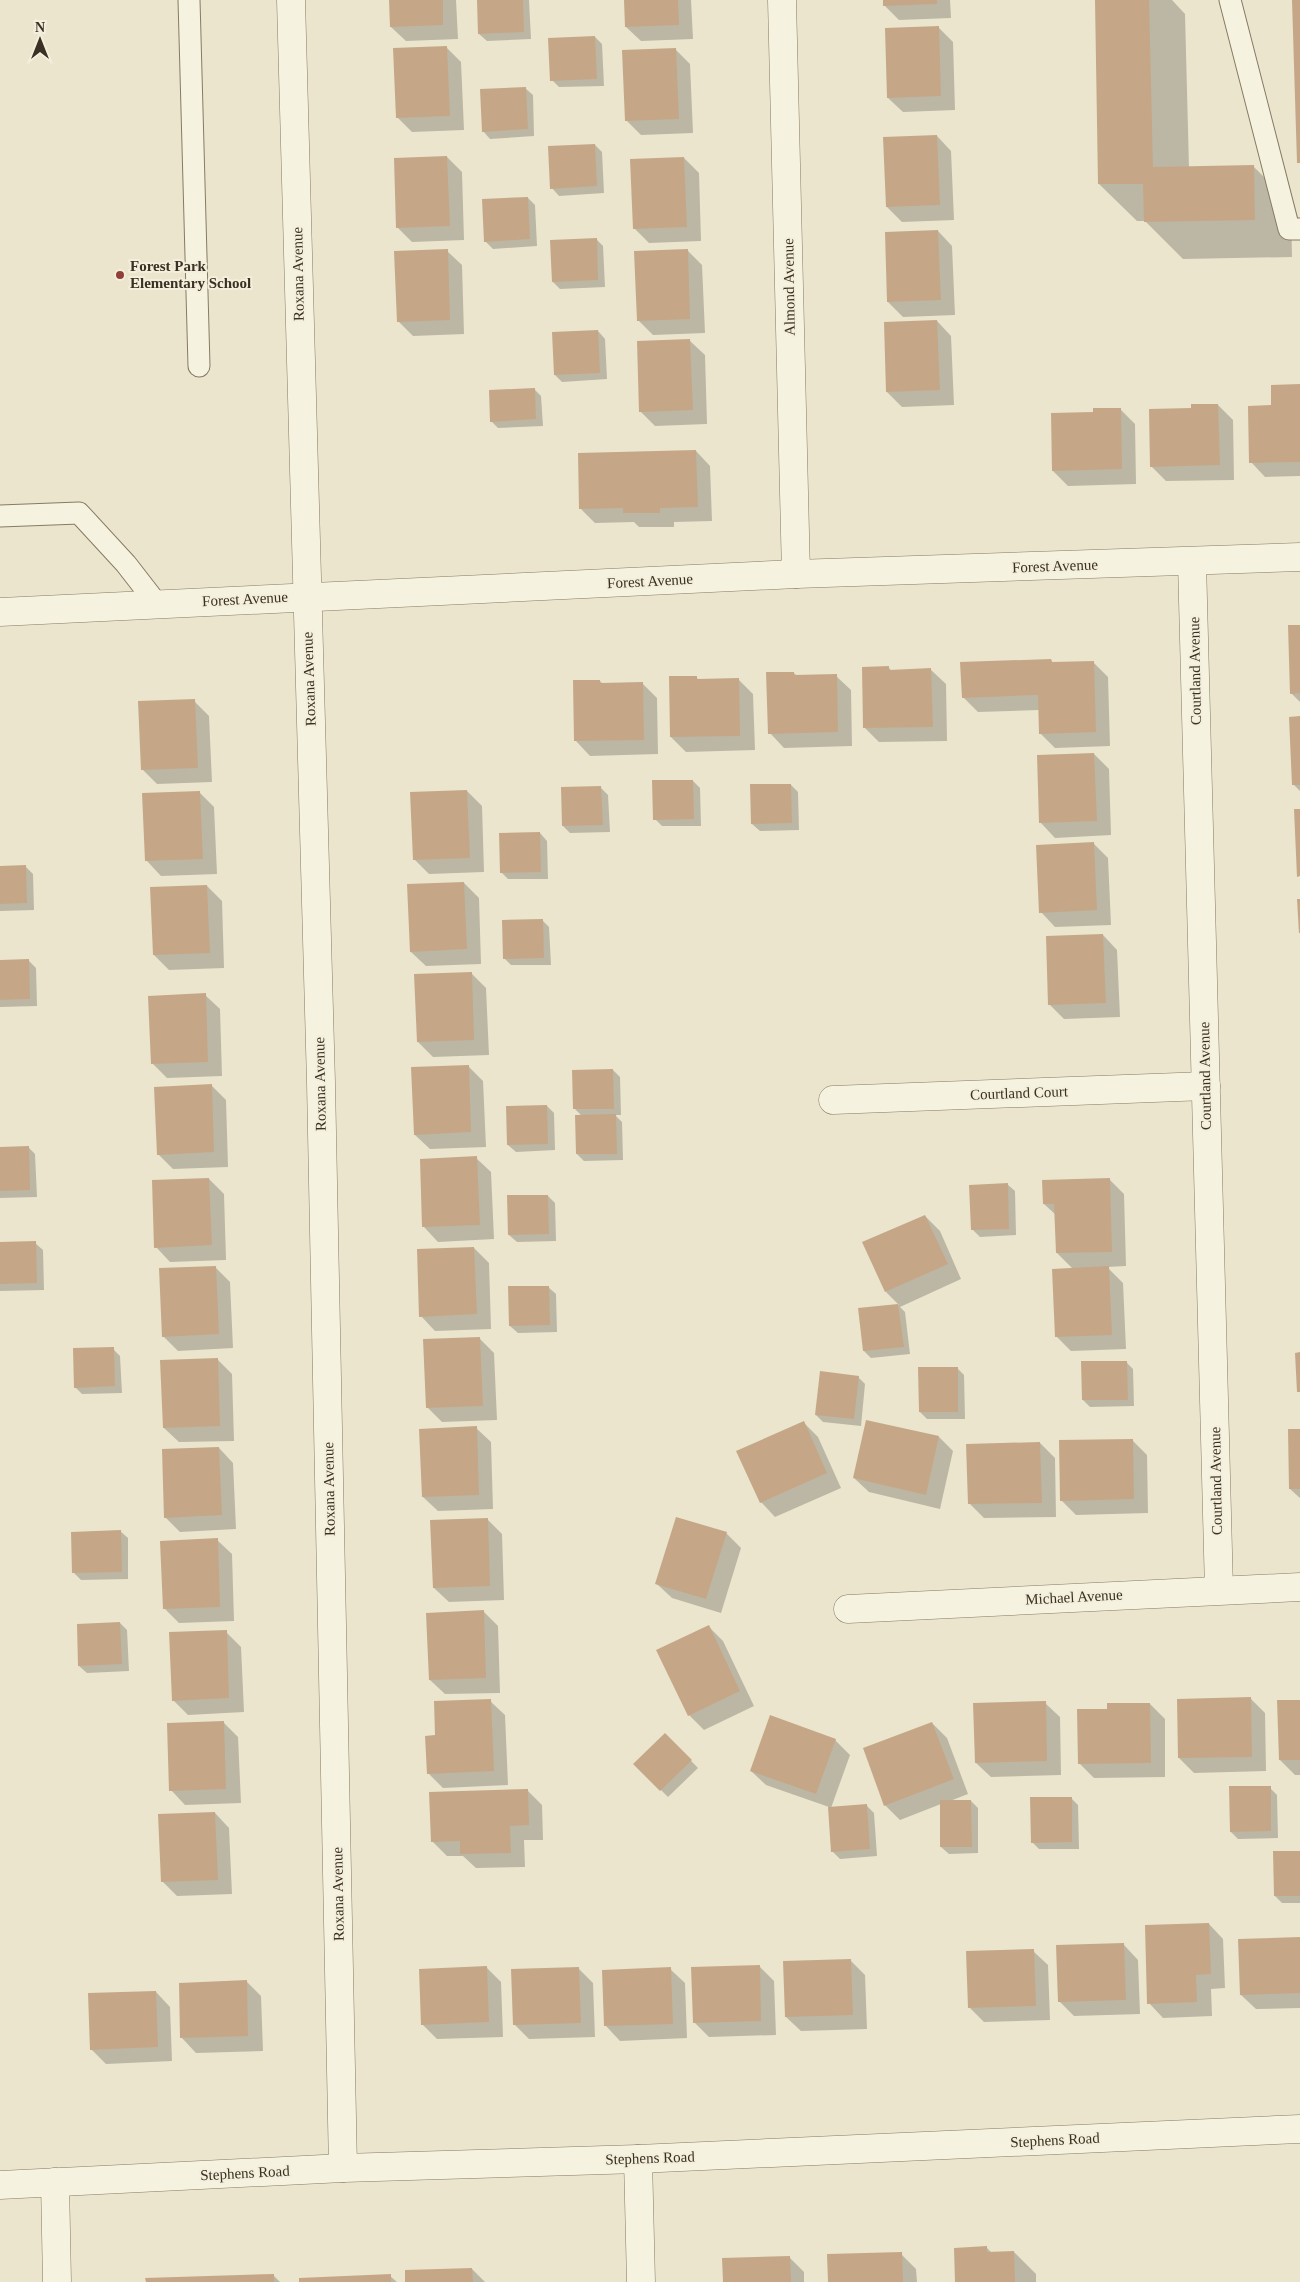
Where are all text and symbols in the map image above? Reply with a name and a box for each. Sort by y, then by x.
north arrow [15,15,65,65]
text: N [35,20,45,35]
street label: Roxana Avenue [289,226,307,321]
street label: Almond Avenue [780,238,798,336]
place label: Forest Park Elementary School [130,258,251,291]
marker: Forest Park Elementary School [114,269,126,281]
street label: Forest Avenue [1012,556,1099,575]
street label: Forest Avenue [607,571,694,591]
street label: Forest Avenue [202,589,289,609]
street label: Courtland Avenue [1186,616,1204,725]
street label: Roxana Avenue [299,631,319,726]
street label: Courtland Avenue [1196,1021,1214,1130]
street label: Roxana Avenue [311,1036,329,1131]
street label: Courtland Court [970,1083,1069,1103]
street label: Courtland Avenue [1207,1426,1225,1535]
street label: Roxana Avenue [320,1441,338,1536]
street label: Michael Avenue [1025,1586,1123,1608]
street label: Roxana Avenue [329,1846,347,1941]
street label: Stephens Road [1010,2130,1101,2150]
street label: Stephens Road [605,2148,696,2168]
street label: Stephens Road [200,2163,291,2183]

